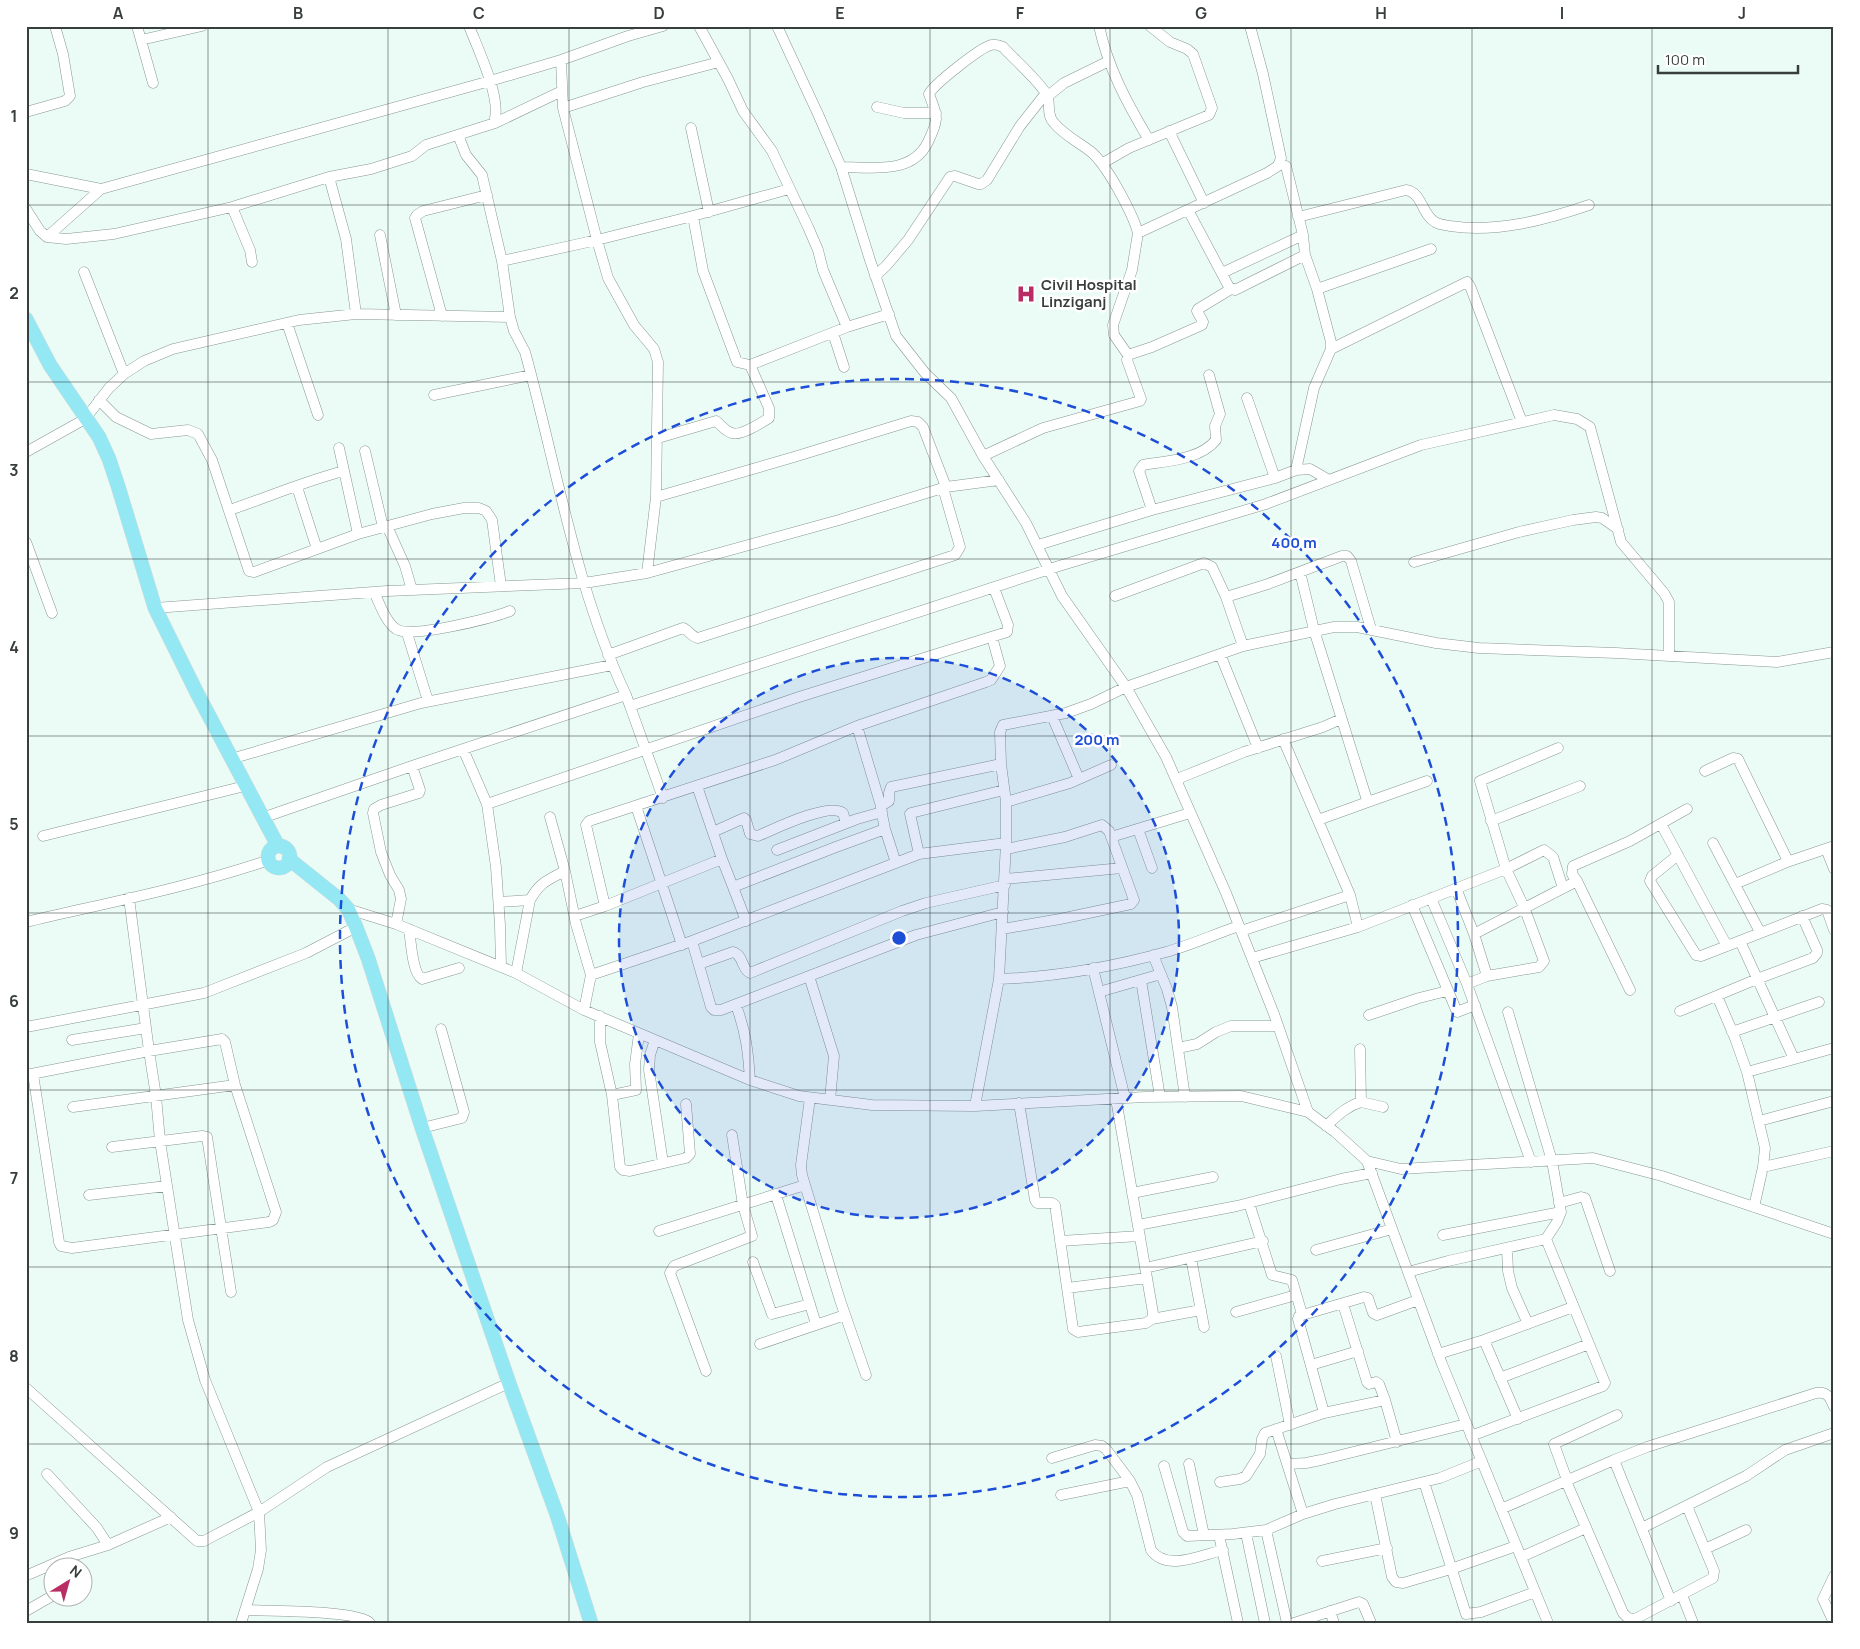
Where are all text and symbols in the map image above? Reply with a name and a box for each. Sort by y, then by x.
text: A [113,2,124,24]
text: B [293,2,303,24]
text: C [473,2,485,24]
text: D [653,2,665,24]
text: E [835,2,845,24]
text: F [1016,2,1025,24]
text: G [1195,2,1207,24]
text: H [1375,2,1387,24]
text: I [1560,2,1564,24]
text: J [1738,2,1746,24]
scale bar [1658,42,1798,74]
text: 100 m [1665,49,1705,70]
text: 1 [10,105,18,127]
place label: Civil Hospital Linziganj [1041,274,1137,312]
text: 2 [9,282,19,304]
hospital icon: Civil Hospital Linziganj [1015,283,1037,305]
text: 3 [9,459,19,481]
text: 400 m [1271,532,1317,553]
text: 4 [9,636,19,658]
text: 200 m [1074,729,1120,750]
text: 5 [9,813,19,835]
centre of rings [890,929,908,947]
text: 6 [9,990,19,1012]
text: 7 [10,1167,18,1189]
text: 8 [9,1345,19,1367]
text: 9 [9,1522,19,1544]
north arrow [42,1556,92,1606]
text: N [66,1561,86,1582]

